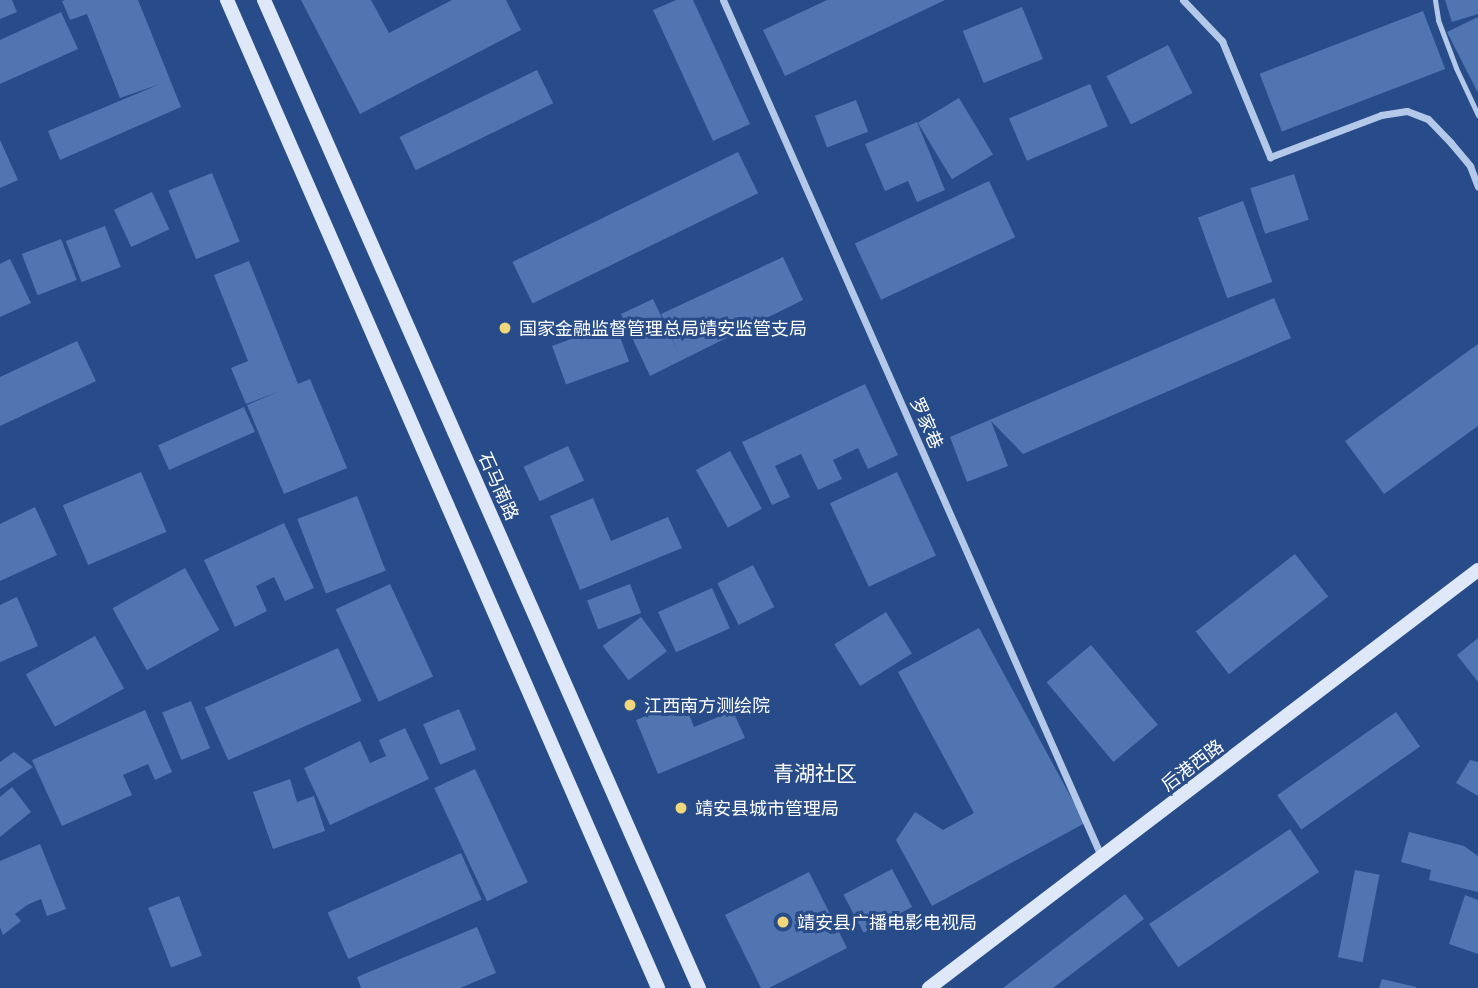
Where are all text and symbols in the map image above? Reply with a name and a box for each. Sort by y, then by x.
place label: 国家金融监督管理总局靖安监管支局 [519,317,807,339]
marker: 国家金融监督管理总局靖安监管支局 [497,320,513,336]
street label: 罗家巷 [906,394,948,452]
street label: 石马南路 [474,449,524,523]
place label: 江西南方测绘院 [644,694,770,716]
marker: 江西南方测绘院 [622,697,638,713]
street label: 后港西路 [1157,735,1227,795]
district label: 青湖社区 [773,760,857,786]
place label: 靖安县城市管理局 [695,797,839,819]
marker: 靖安县城市管理局 [673,800,689,816]
place label: 靖安县广播电影电视局 [797,911,977,933]
marker: 靖安县广播电影电视局 [775,914,791,930]

